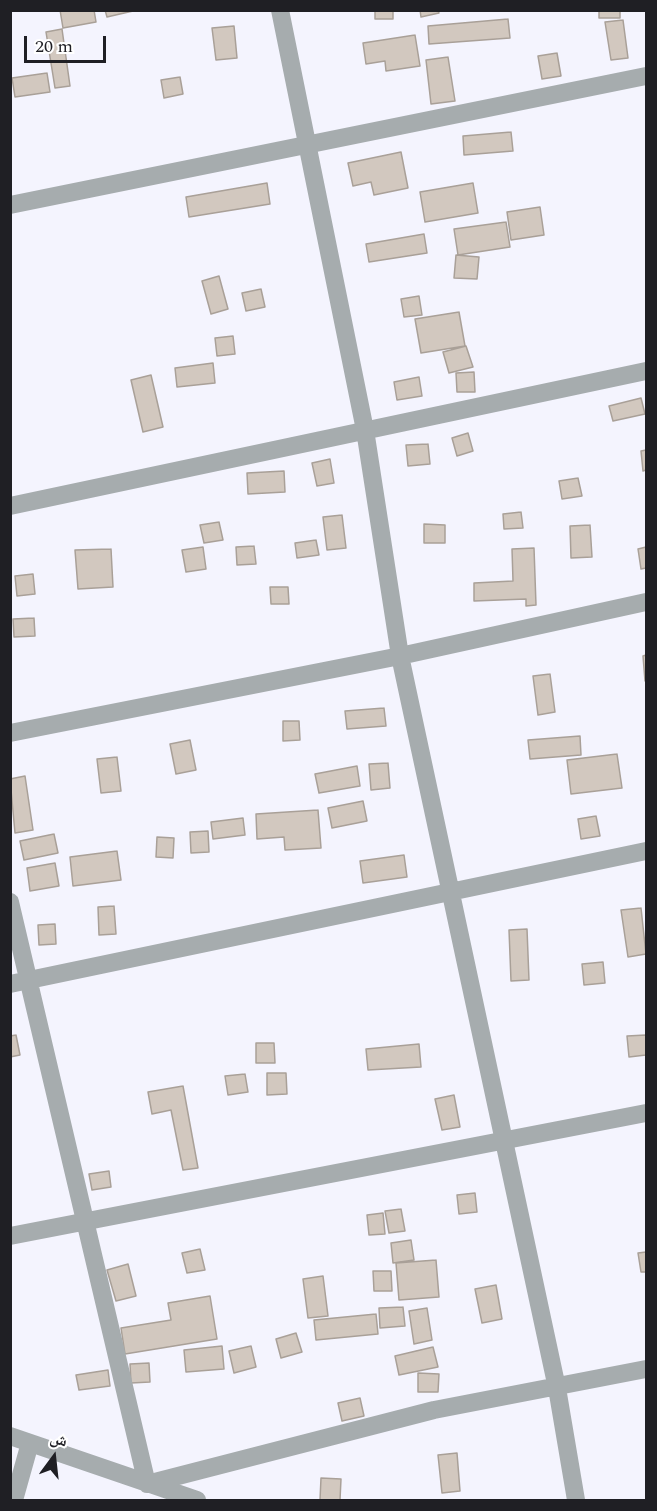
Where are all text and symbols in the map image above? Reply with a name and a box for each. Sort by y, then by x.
scale bar [27,24,110,62]
text: 20 m [35,33,73,60]
text: ش [47,1426,70,1453]
north arrow [24,1427,84,1487]

